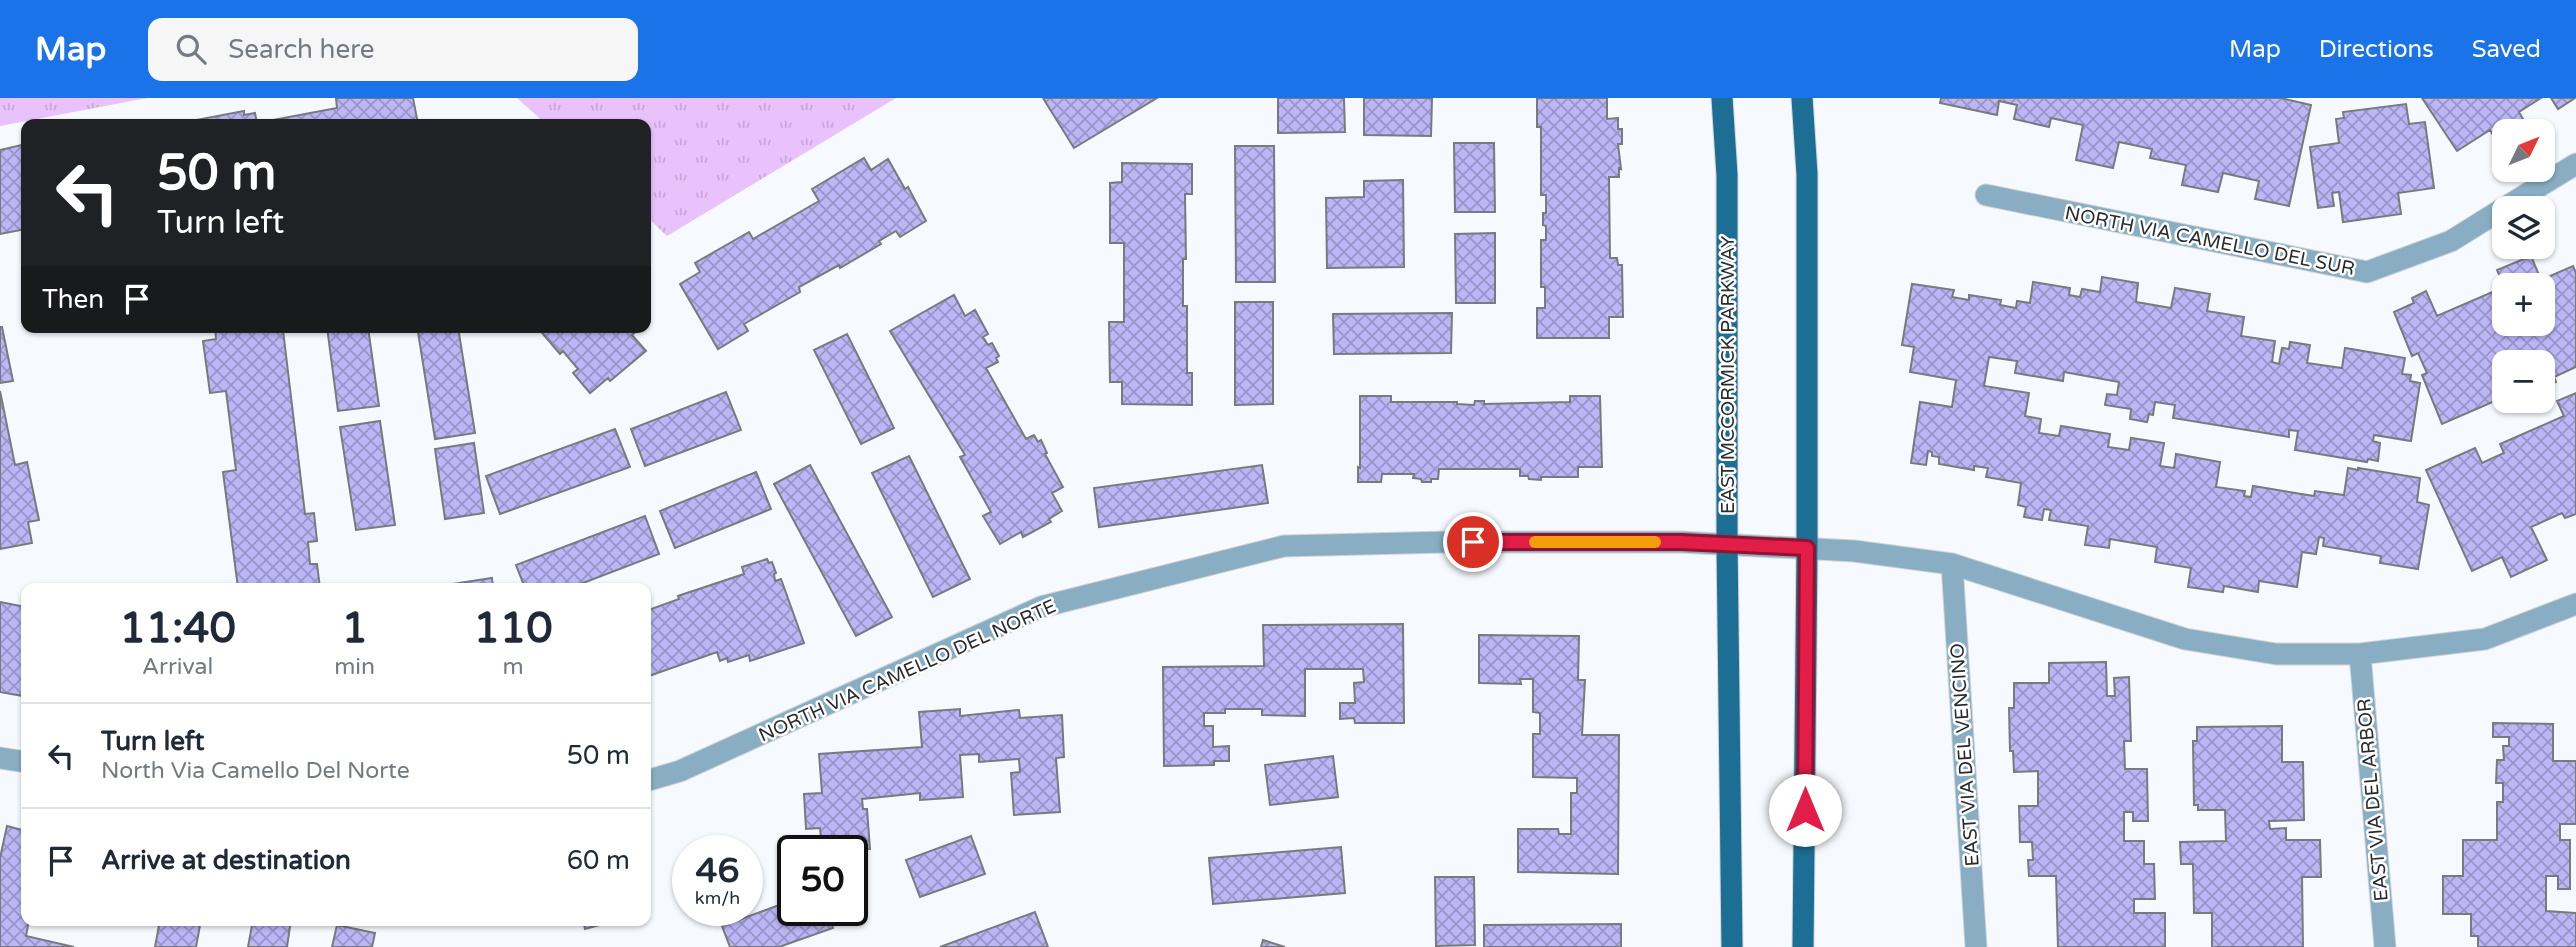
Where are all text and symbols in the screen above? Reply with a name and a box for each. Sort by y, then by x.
search box [148,18,638,81]
text: Map [35,30,106,69]
icon: search [172,30,210,68]
text: Search here [228,34,374,65]
text: Map [2229,35,2281,64]
text: Directions [2319,35,2434,64]
text: Saved [2472,35,2541,64]
north arrow [2492,119,2555,182]
map controls [2492,119,2555,413]
text: 50 m [157,144,276,203]
icon: left [42,147,133,238]
button: layers [2492,196,2555,259]
street label: NORTH VIA CAMELLO DEL SUR [2063,202,2357,280]
text: Turn left [157,204,284,242]
street label: EAST MCCORMICK PARKWAY [1717,236,1739,514]
button: + [2492,273,2555,336]
icon: arrive [118,280,156,318]
text: Then [42,284,104,315]
button: − [2492,350,2555,413]
pin [1443,512,1503,572]
icon: arrive [1454,523,1492,561]
street label: NORTH VIA CAMELLO DEL NORTE [755,595,1059,747]
text: 11:40 [119,603,236,654]
text: 1 [341,603,368,654]
text: 110 [473,603,553,654]
street label: EAST VIA DEL VENCINO [1946,643,1984,867]
text: Arrival [142,653,213,681]
text: min [334,653,375,681]
text: m [502,653,524,681]
street label: EAST VIA DEL ARBOR [2353,698,2393,902]
text: Turn left [101,726,204,757]
icon: left [42,737,80,775]
text: 50 m [567,740,630,771]
text: North Via Camello Del Norte [101,757,410,785]
position arrow [1768,773,1842,847]
speed limit sign: 50 [777,835,868,926]
icon: arrive [42,842,80,880]
text: Arrive at destination [101,845,351,876]
text: 60 m [567,845,630,876]
text: 46 [696,850,739,892]
text: km/h [695,887,740,909]

